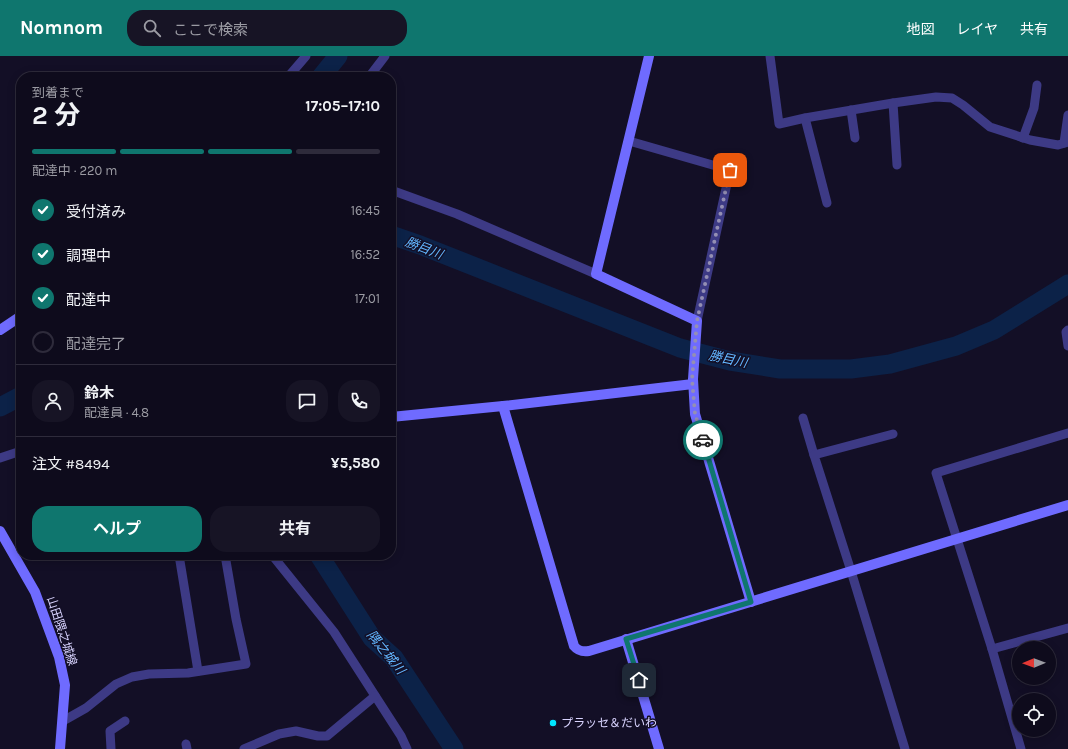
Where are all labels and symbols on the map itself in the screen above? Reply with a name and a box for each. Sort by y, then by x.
pin [713,153,747,187]
water label: 勝目川 [403,234,447,263]
water label: 勝目川 [707,348,751,371]
courier [683,420,723,460]
street label: 山田隈之城線 [44,595,80,667]
water label: 隅之城川 [364,627,409,678]
north arrow [1012,641,1056,685]
pin [622,663,656,697]
place label: プラッセ＆だいわ [561,716,657,730]
marker: プラッセ＆だいわ [548,718,558,728]

